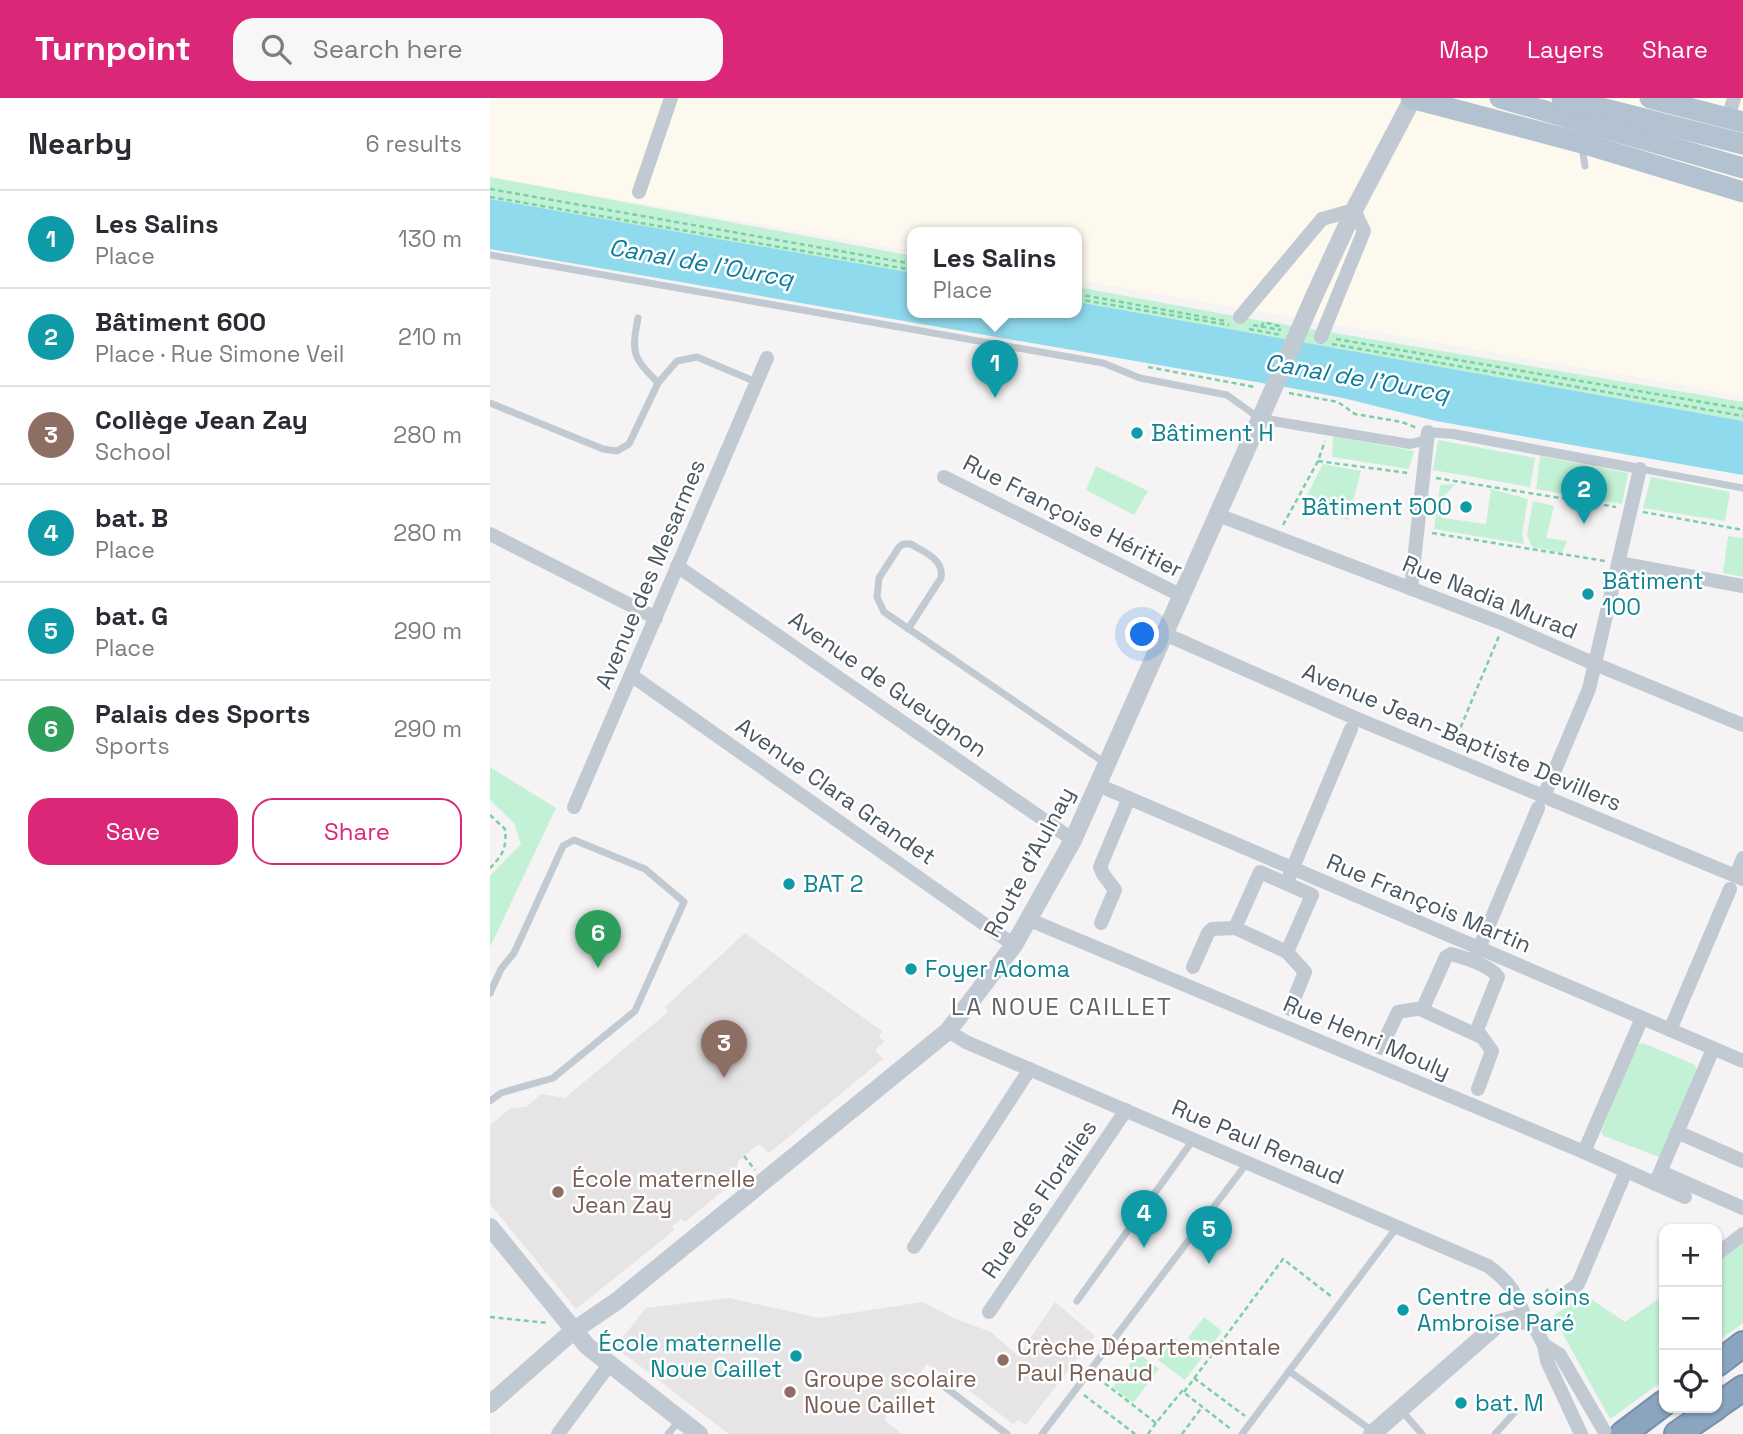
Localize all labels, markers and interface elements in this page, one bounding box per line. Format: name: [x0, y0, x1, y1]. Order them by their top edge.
search box: [233, 18, 723, 81]
text: Turnpoint: [35, 28, 191, 70]
icon: search: [257, 30, 295, 68]
text: Search here: [313, 32, 463, 66]
text: Map: [1439, 34, 1489, 65]
text: Layers: [1527, 34, 1604, 65]
text: Share: [1642, 34, 1708, 65]
text: Nearby: [28, 124, 132, 163]
text: 6 results: [366, 129, 462, 159]
text: Les Salins: [95, 207, 219, 241]
text: 1: [46, 224, 56, 254]
text: 130 m: [398, 224, 462, 254]
popup: [907, 227, 1082, 318]
water label: Canal de l'Ourcq: [607, 231, 797, 294]
text: Place: [95, 241, 155, 271]
text: Les Salins: [933, 241, 1056, 275]
text: Place: [933, 275, 992, 305]
text: Bâtiment 600: [95, 305, 266, 339]
text: 2: [44, 322, 58, 352]
text: 210 m: [398, 322, 462, 352]
text: Place · Rue Simone Veil: [95, 339, 344, 369]
pin: 1: [972, 340, 1018, 398]
water label: Canal de l'Ourcq: [1263, 346, 1453, 409]
text: Collège Jean Zay: [95, 403, 308, 437]
place label: Bâtiment H: [1151, 418, 1274, 448]
text: 3: [44, 420, 58, 450]
text: 280 m: [393, 420, 462, 450]
marker: Bâtiment H: [1129, 425, 1145, 441]
text: School: [95, 437, 171, 467]
street label: Rue Françoise Héritier: [958, 447, 1188, 585]
street label: Avenue des Mesarmes: [588, 455, 712, 693]
pin: 2: [1561, 466, 1607, 524]
place label: Bâtiment 500: [1301, 492, 1452, 522]
marker: Bâtiment 500: [1458, 499, 1474, 515]
text: bat. B: [95, 501, 168, 535]
text: 4: [44, 518, 58, 548]
text: 280 m: [393, 518, 462, 548]
text: Place: [95, 535, 155, 565]
street label: Rue Nadia Murad: [1398, 548, 1582, 646]
place label: Bâtiment 100: [1602, 566, 1704, 622]
marker: Bâtiment 100: [1580, 586, 1596, 602]
text: bat. G: [95, 599, 168, 633]
street label: Avenue de Gueugnon: [783, 604, 993, 764]
text: 5: [44, 616, 58, 646]
text: 290 m: [394, 616, 462, 646]
your location: [1125, 617, 1159, 651]
text: Place: [95, 633, 155, 663]
street label: Avenue Jean-Baptiste Devillers: [1298, 656, 1626, 818]
text: Palais des Sports: [95, 697, 310, 731]
street label: Avenue Clara Grandet: [730, 711, 942, 871]
text: 6: [44, 714, 58, 744]
text: 290 m: [394, 714, 462, 744]
text: Sports: [95, 731, 170, 761]
street label: Route d'Aulnay: [977, 781, 1081, 943]
button: Save: [28, 798, 238, 865]
button: Share: [252, 798, 462, 865]
street label: Rue François Martin: [1322, 846, 1536, 960]
place label: BAT 2: [803, 869, 864, 899]
marker: BAT 2: [781, 876, 797, 892]
pin: 6: [575, 910, 621, 968]
place label: Foyer Adoma: [925, 954, 1070, 984]
marker: Foyer Adoma: [903, 961, 919, 977]
street label: Rue Henri Mouly: [1279, 988, 1455, 1086]
district label: LA NOUE CAILLET: [951, 991, 1173, 1022]
pin: 3: [701, 1020, 747, 1078]
street label: Rue Paul Renaud: [1167, 1092, 1349, 1192]
street label: Rue des Floralies: [975, 1114, 1103, 1284]
place label: École maternelle Jean Zay: [572, 1164, 755, 1220]
marker: École maternelle Jean Zay: [550, 1184, 566, 1200]
pin: 4: [1121, 1190, 1167, 1248]
pin: 5: [1186, 1206, 1232, 1264]
map controls: [1659, 1224, 1722, 1413]
button: +: [1659, 1224, 1722, 1287]
place label: Centre de soins Ambroise Paré: [1417, 1282, 1590, 1338]
button: −: [1659, 1287, 1722, 1350]
marker: Centre de soins Ambroise Paré: [1395, 1302, 1411, 1318]
place label: École maternelle Noue Caillet: [599, 1328, 782, 1384]
place label: Crèche Départementale Paul Renaud: [1017, 1332, 1281, 1388]
marker: École maternelle Noue Caillet: [788, 1348, 804, 1364]
button: locate: [1659, 1350, 1722, 1413]
marker: Crèche Départementale Paul Renaud: [995, 1352, 1011, 1368]
place label: Groupe scolaire Noue Caillet: [804, 1364, 977, 1420]
marker: Groupe scolaire Noue Caillet: [782, 1384, 798, 1400]
place label: bat. M: [1475, 1388, 1544, 1418]
marker: bat. M: [1453, 1395, 1469, 1411]

